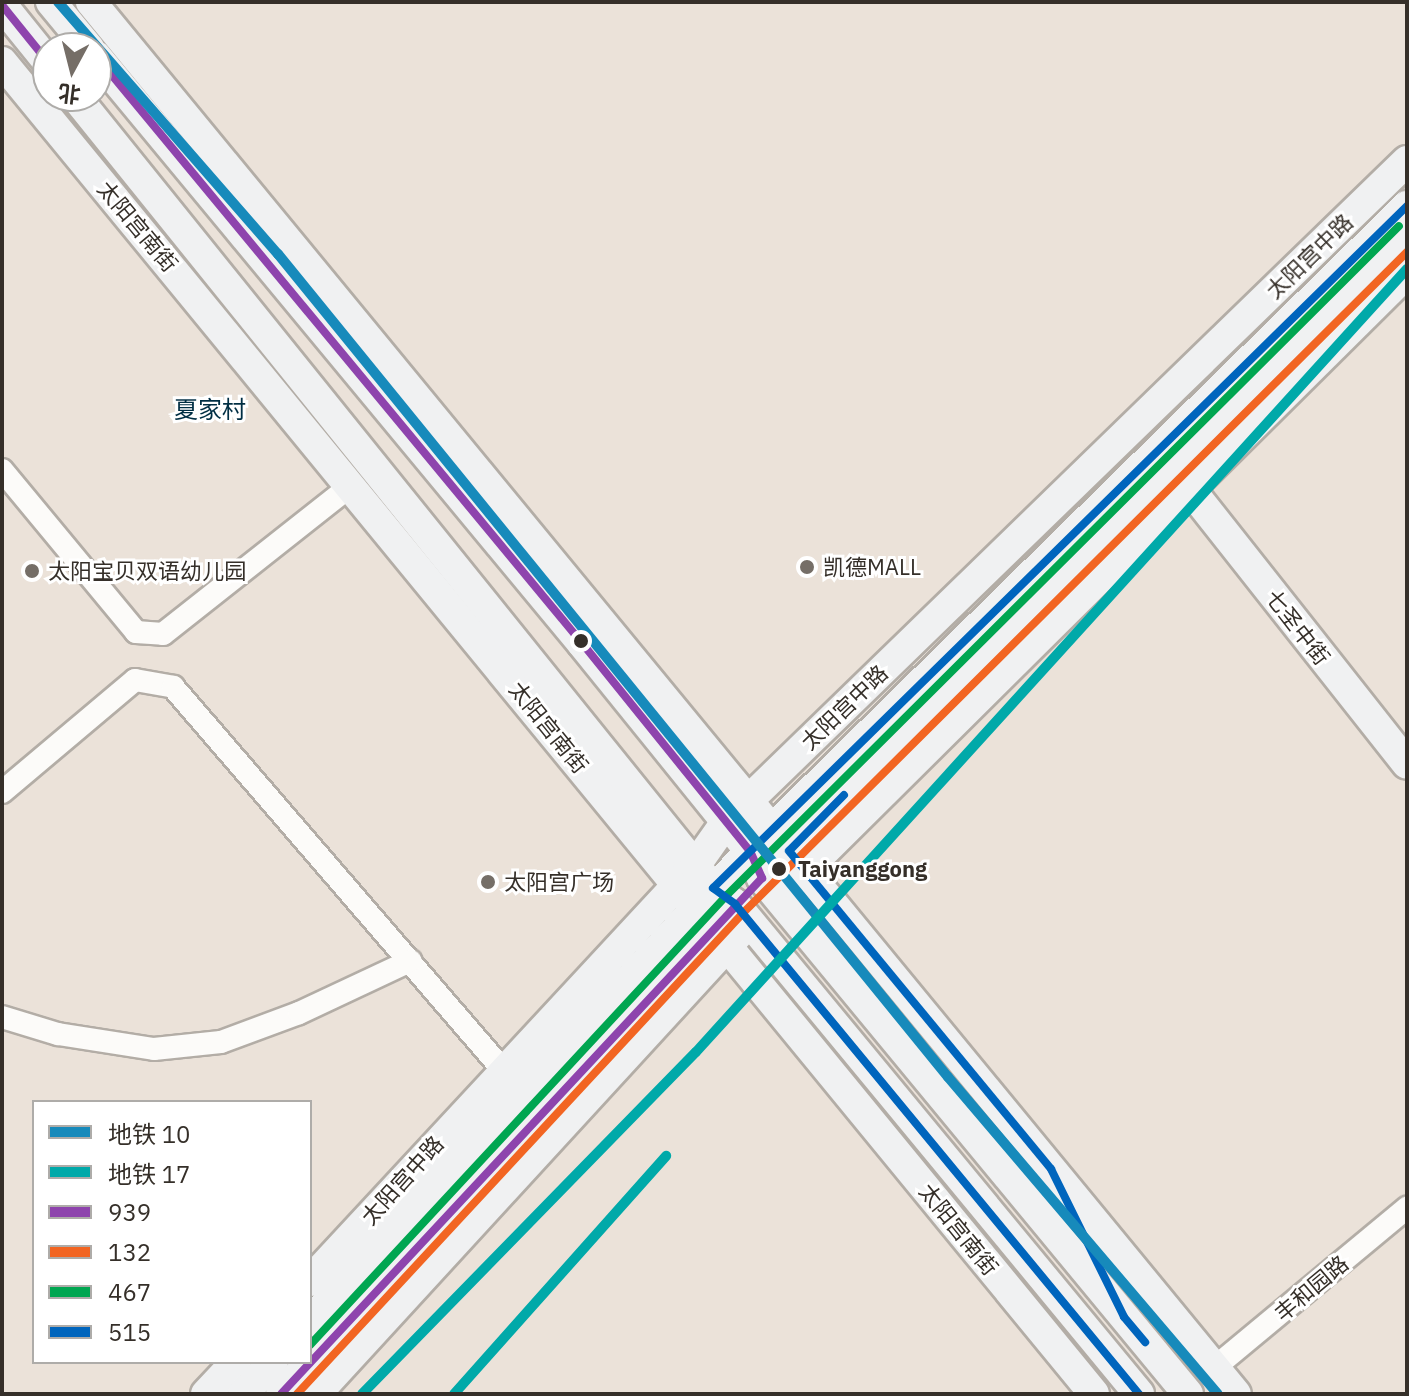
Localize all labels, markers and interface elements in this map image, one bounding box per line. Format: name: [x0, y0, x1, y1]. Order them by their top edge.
north arrow: [32, 32, 112, 112]
text: 北: [57, 79, 82, 110]
street label: 太阳宫南街: [93, 175, 183, 277]
street label: 太阳宫中路: [1260, 208, 1358, 304]
district label: 夏家村: [174, 396, 246, 424]
place label: 凯德MALL: [823, 554, 921, 580]
place label: 太阳宝贝双语幼儿园: [48, 558, 246, 584]
marker: 凯德MALL: [798, 558, 816, 576]
marker: 太阳宝贝双语幼儿园: [23, 562, 41, 580]
street label: 七圣中街: [1261, 584, 1335, 670]
unlabelled marker: [573, 633, 589, 649]
street label: 太阳宫中路: [795, 659, 893, 755]
street label: 太阳宫南街: [504, 676, 594, 778]
place label: Taiyanggong: [798, 856, 927, 882]
marker: Taiyanggong: [767, 857, 791, 881]
place label: 太阳宫广场: [504, 869, 614, 895]
marker: 太阳宫广场: [479, 873, 497, 891]
legend: [32, 1100, 312, 1364]
text: 地铁 10: [108, 1118, 190, 1150]
street label: 太阳宫中路: [355, 1130, 449, 1230]
text: 地铁 17: [108, 1158, 190, 1190]
street label: 太阳宫南街: [914, 1178, 1004, 1280]
text: 939: [108, 1196, 151, 1228]
text: 132: [108, 1236, 151, 1268]
street label: 丰和园路: [1269, 1250, 1353, 1326]
text: 467: [108, 1276, 151, 1308]
text: 515: [108, 1316, 151, 1348]

